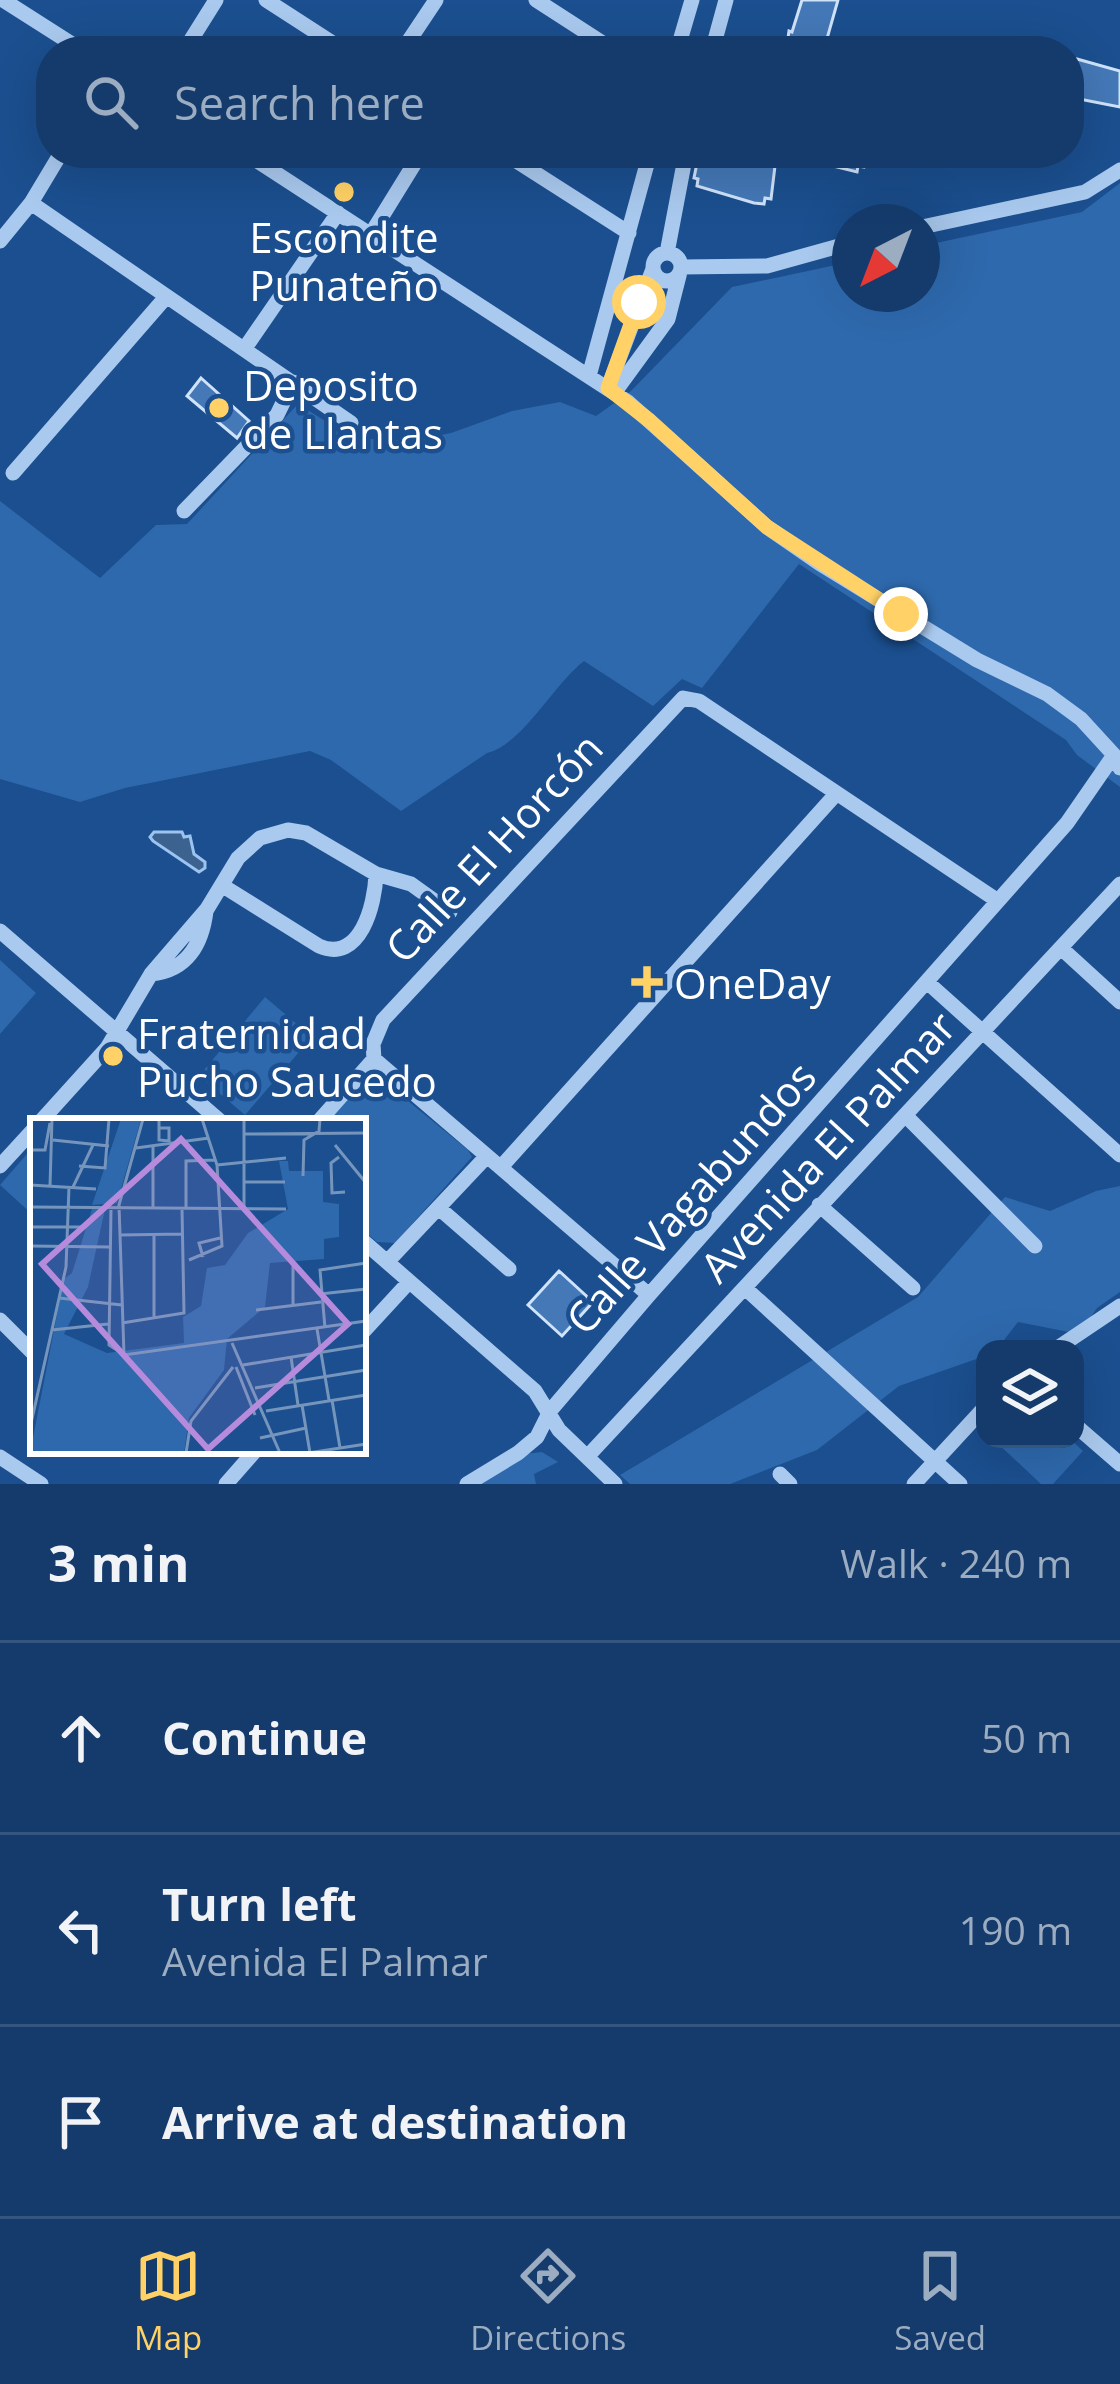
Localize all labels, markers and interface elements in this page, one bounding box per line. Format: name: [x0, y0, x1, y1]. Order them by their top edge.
search box: [36, 36, 1084, 168]
icon: search: [78, 69, 144, 135]
text: Search here: [174, 72, 425, 133]
marker: Escondite Punateño: [331, 179, 357, 205]
north arrow: [832, 204, 940, 312]
place label: Escondite Punateño: [249, 208, 439, 313]
route start: [612, 275, 666, 329]
place label: Deposito de Llantas: [243, 356, 443, 461]
marker: Deposito de Llantas: [206, 395, 232, 421]
route end: [874, 587, 928, 641]
street label: Calle El Horcón: [372, 720, 614, 974]
place label: OneDay: [674, 954, 832, 1011]
marker: OneDay: [631, 966, 663, 998]
street label: Avenida El Palmar: [687, 998, 967, 1294]
place label: Fraternidad Pucho Saucedo: [137, 1004, 437, 1109]
marker: Fraternidad Pucho Saucedo: [100, 1043, 126, 1069]
street label: Calle Vagabundos: [552, 1049, 828, 1345]
inset map: [30, 1118, 366, 1454]
map controls: [976, 1340, 1084, 1448]
button: layers: [976, 1340, 1084, 1448]
text: 3 min: [48, 1527, 190, 1597]
text: Walk · 240 m: [840, 1536, 1072, 1589]
icon: ahead: [48, 1705, 114, 1771]
text: Continue: [162, 1707, 367, 1768]
text: 50 m: [981, 1711, 1072, 1764]
text: Turn left: [162, 1873, 357, 1934]
icon: left: [48, 1897, 114, 1963]
text: 190 m: [959, 1903, 1072, 1956]
text: Avenida El Palmar: [162, 1934, 488, 1987]
icon: arrive: [48, 2089, 114, 2155]
text: Arrive at destination: [162, 2091, 628, 2152]
tab: Map: [134, 2243, 202, 2360]
tab: Directions: [470, 2243, 626, 2360]
tab: Saved: [894, 2243, 986, 2360]

